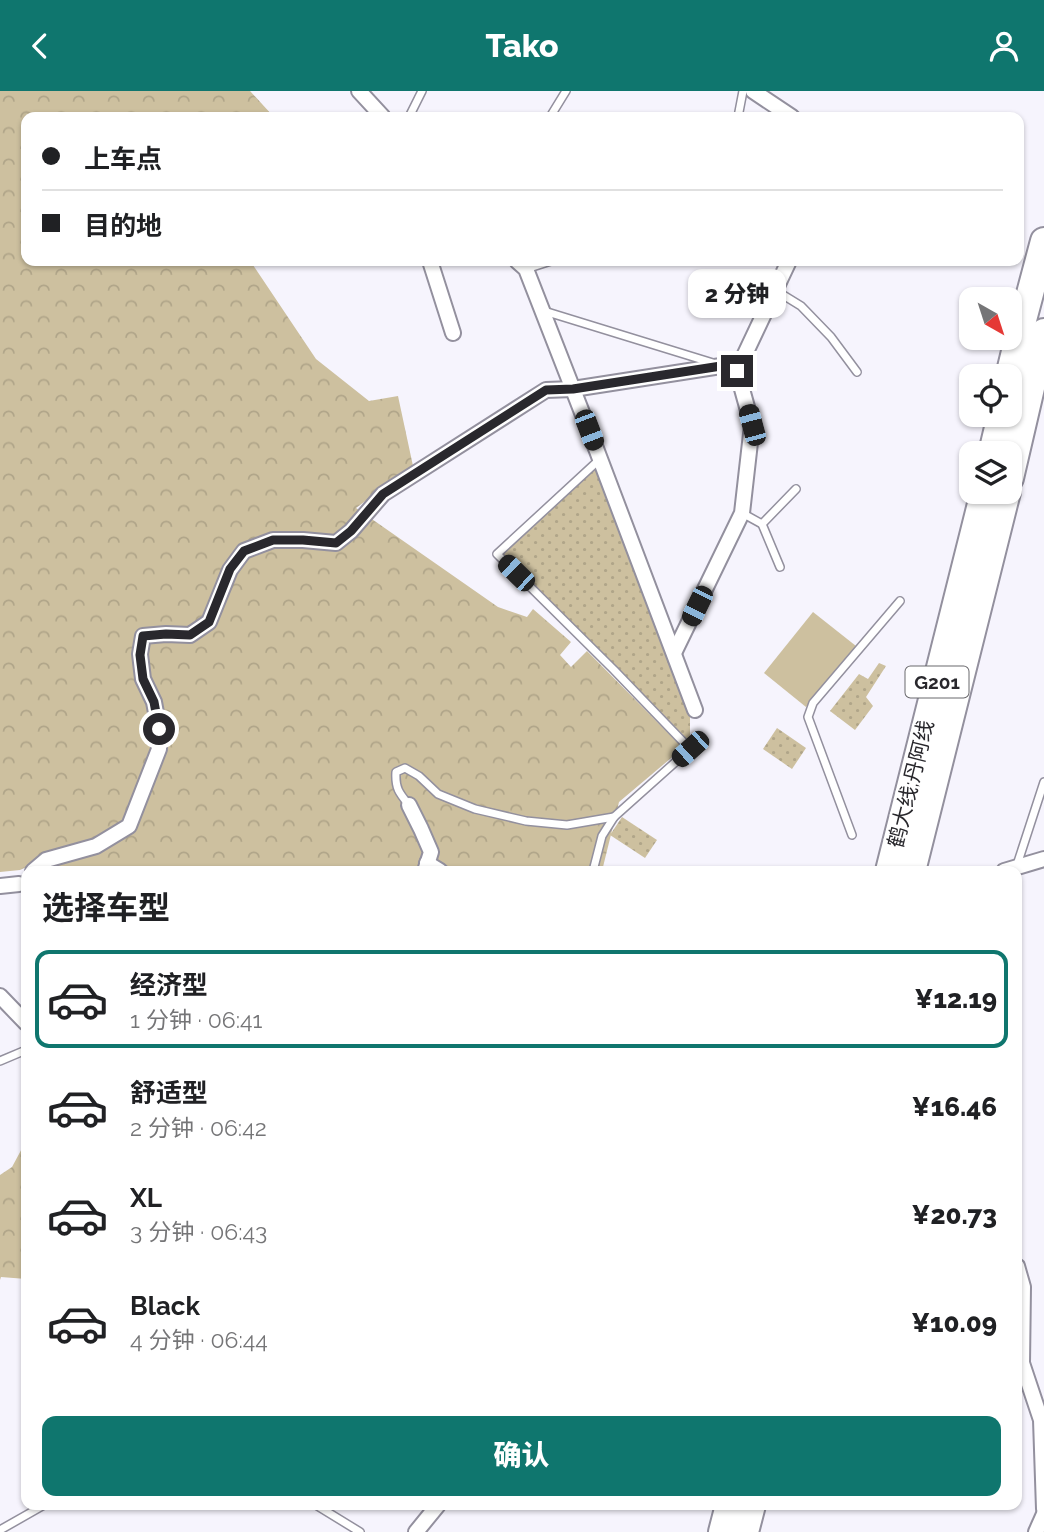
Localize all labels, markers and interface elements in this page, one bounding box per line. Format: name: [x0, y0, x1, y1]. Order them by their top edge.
icon: back: [21, 27, 59, 65]
text: Tako: [485, 27, 559, 64]
icon: person: [985, 27, 1023, 65]
text: 上车点: [84, 144, 162, 174]
text: 目的地: [84, 211, 162, 241]
callout: 2 分钟: [688, 269, 786, 319]
text: 2 分钟: [705, 280, 769, 307]
north arrow: [959, 287, 1022, 350]
map controls: [959, 287, 1022, 504]
route end: [721, 355, 753, 387]
button: locate: [959, 364, 1022, 427]
car: [737, 402, 768, 448]
car: [572, 407, 607, 453]
button: layers: [959, 441, 1022, 504]
car: [494, 551, 539, 595]
car: [679, 583, 716, 629]
road number: G201: [906, 667, 968, 697]
route start: [143, 713, 175, 745]
street label: 鹤大线;丹阿线: [883, 718, 938, 850]
car: [668, 727, 713, 771]
text: 选择车型: [42, 889, 170, 926]
icon: car: [46, 968, 109, 1031]
text: 经济型: [130, 970, 208, 1000]
text: ¥12.19: [915, 984, 997, 1014]
text: 1 分钟 · 06:41: [130, 1006, 262, 1033]
icon: car: [46, 1076, 109, 1139]
text: 舒适型: [130, 1078, 208, 1108]
text: ¥16.46: [912, 1092, 997, 1122]
text: 2 分钟 · 06:42: [130, 1114, 267, 1141]
text: XL: [130, 1183, 162, 1213]
icon: car: [46, 1184, 109, 1247]
text: ¥20.73: [912, 1200, 997, 1230]
text: 3 分钟 · 06:43: [130, 1218, 267, 1245]
text: Black: [130, 1291, 200, 1321]
icon: car: [46, 1292, 109, 1355]
text: ¥10.09: [911, 1308, 997, 1338]
text: 4 分钟 · 06:44: [130, 1326, 268, 1353]
button: 确认: [42, 1416, 1001, 1496]

